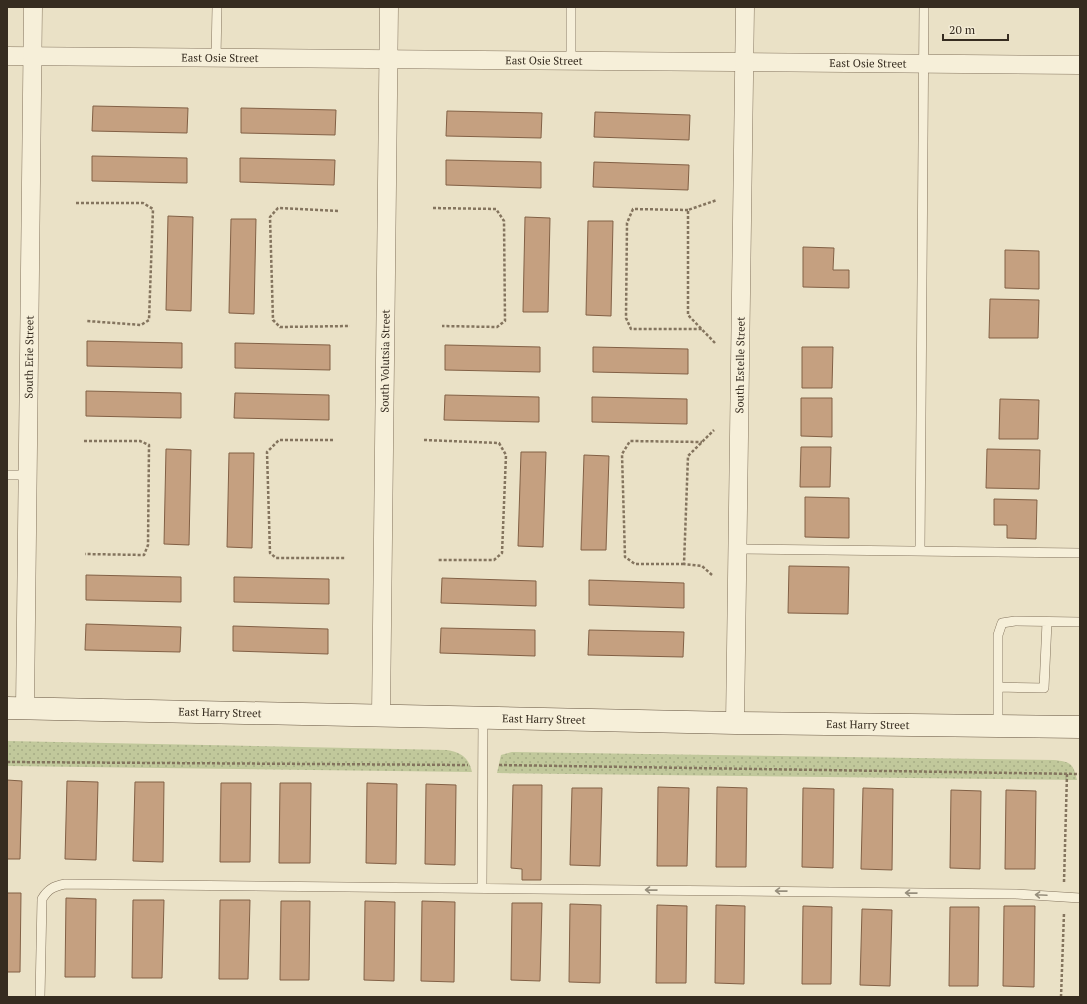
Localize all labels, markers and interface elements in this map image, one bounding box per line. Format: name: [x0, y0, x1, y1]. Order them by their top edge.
scale bar: [943, 16, 1008, 42]
text: 20 m: [949, 22, 976, 37]
street label: East Osie Street: [181, 50, 259, 65]
street label: East Osie Street: [505, 53, 583, 68]
street label: East Osie Street: [829, 56, 907, 71]
street label: South Volutsia Street: [377, 309, 393, 413]
street label: South Erie Street: [22, 315, 36, 399]
street label: South Estelle Street: [732, 317, 748, 413]
street label: East Harry Street: [178, 705, 262, 720]
street label: East Harry Street: [502, 711, 586, 727]
street label: East Harry Street: [826, 717, 910, 732]
one-way arrow: [645, 886, 658, 893]
one-way arrow: [775, 887, 788, 895]
one-way arrow: [905, 889, 918, 896]
one-way arrow: [1035, 891, 1048, 899]

